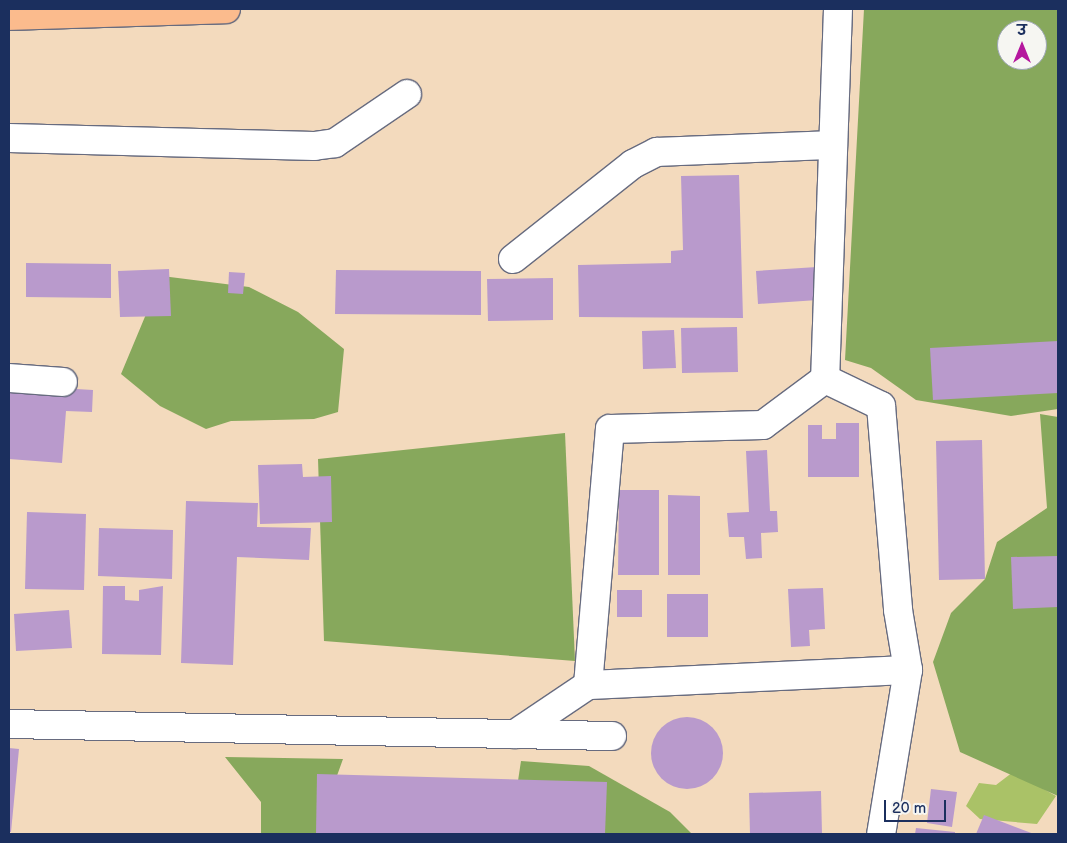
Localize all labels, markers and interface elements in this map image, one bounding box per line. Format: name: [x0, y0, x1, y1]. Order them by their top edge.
north arrow: [997, 20, 1047, 70]
text: उ: [1017, 22, 1027, 39]
scale bar: [887, 790, 950, 822]
text: 20 m: [892, 799, 926, 818]

